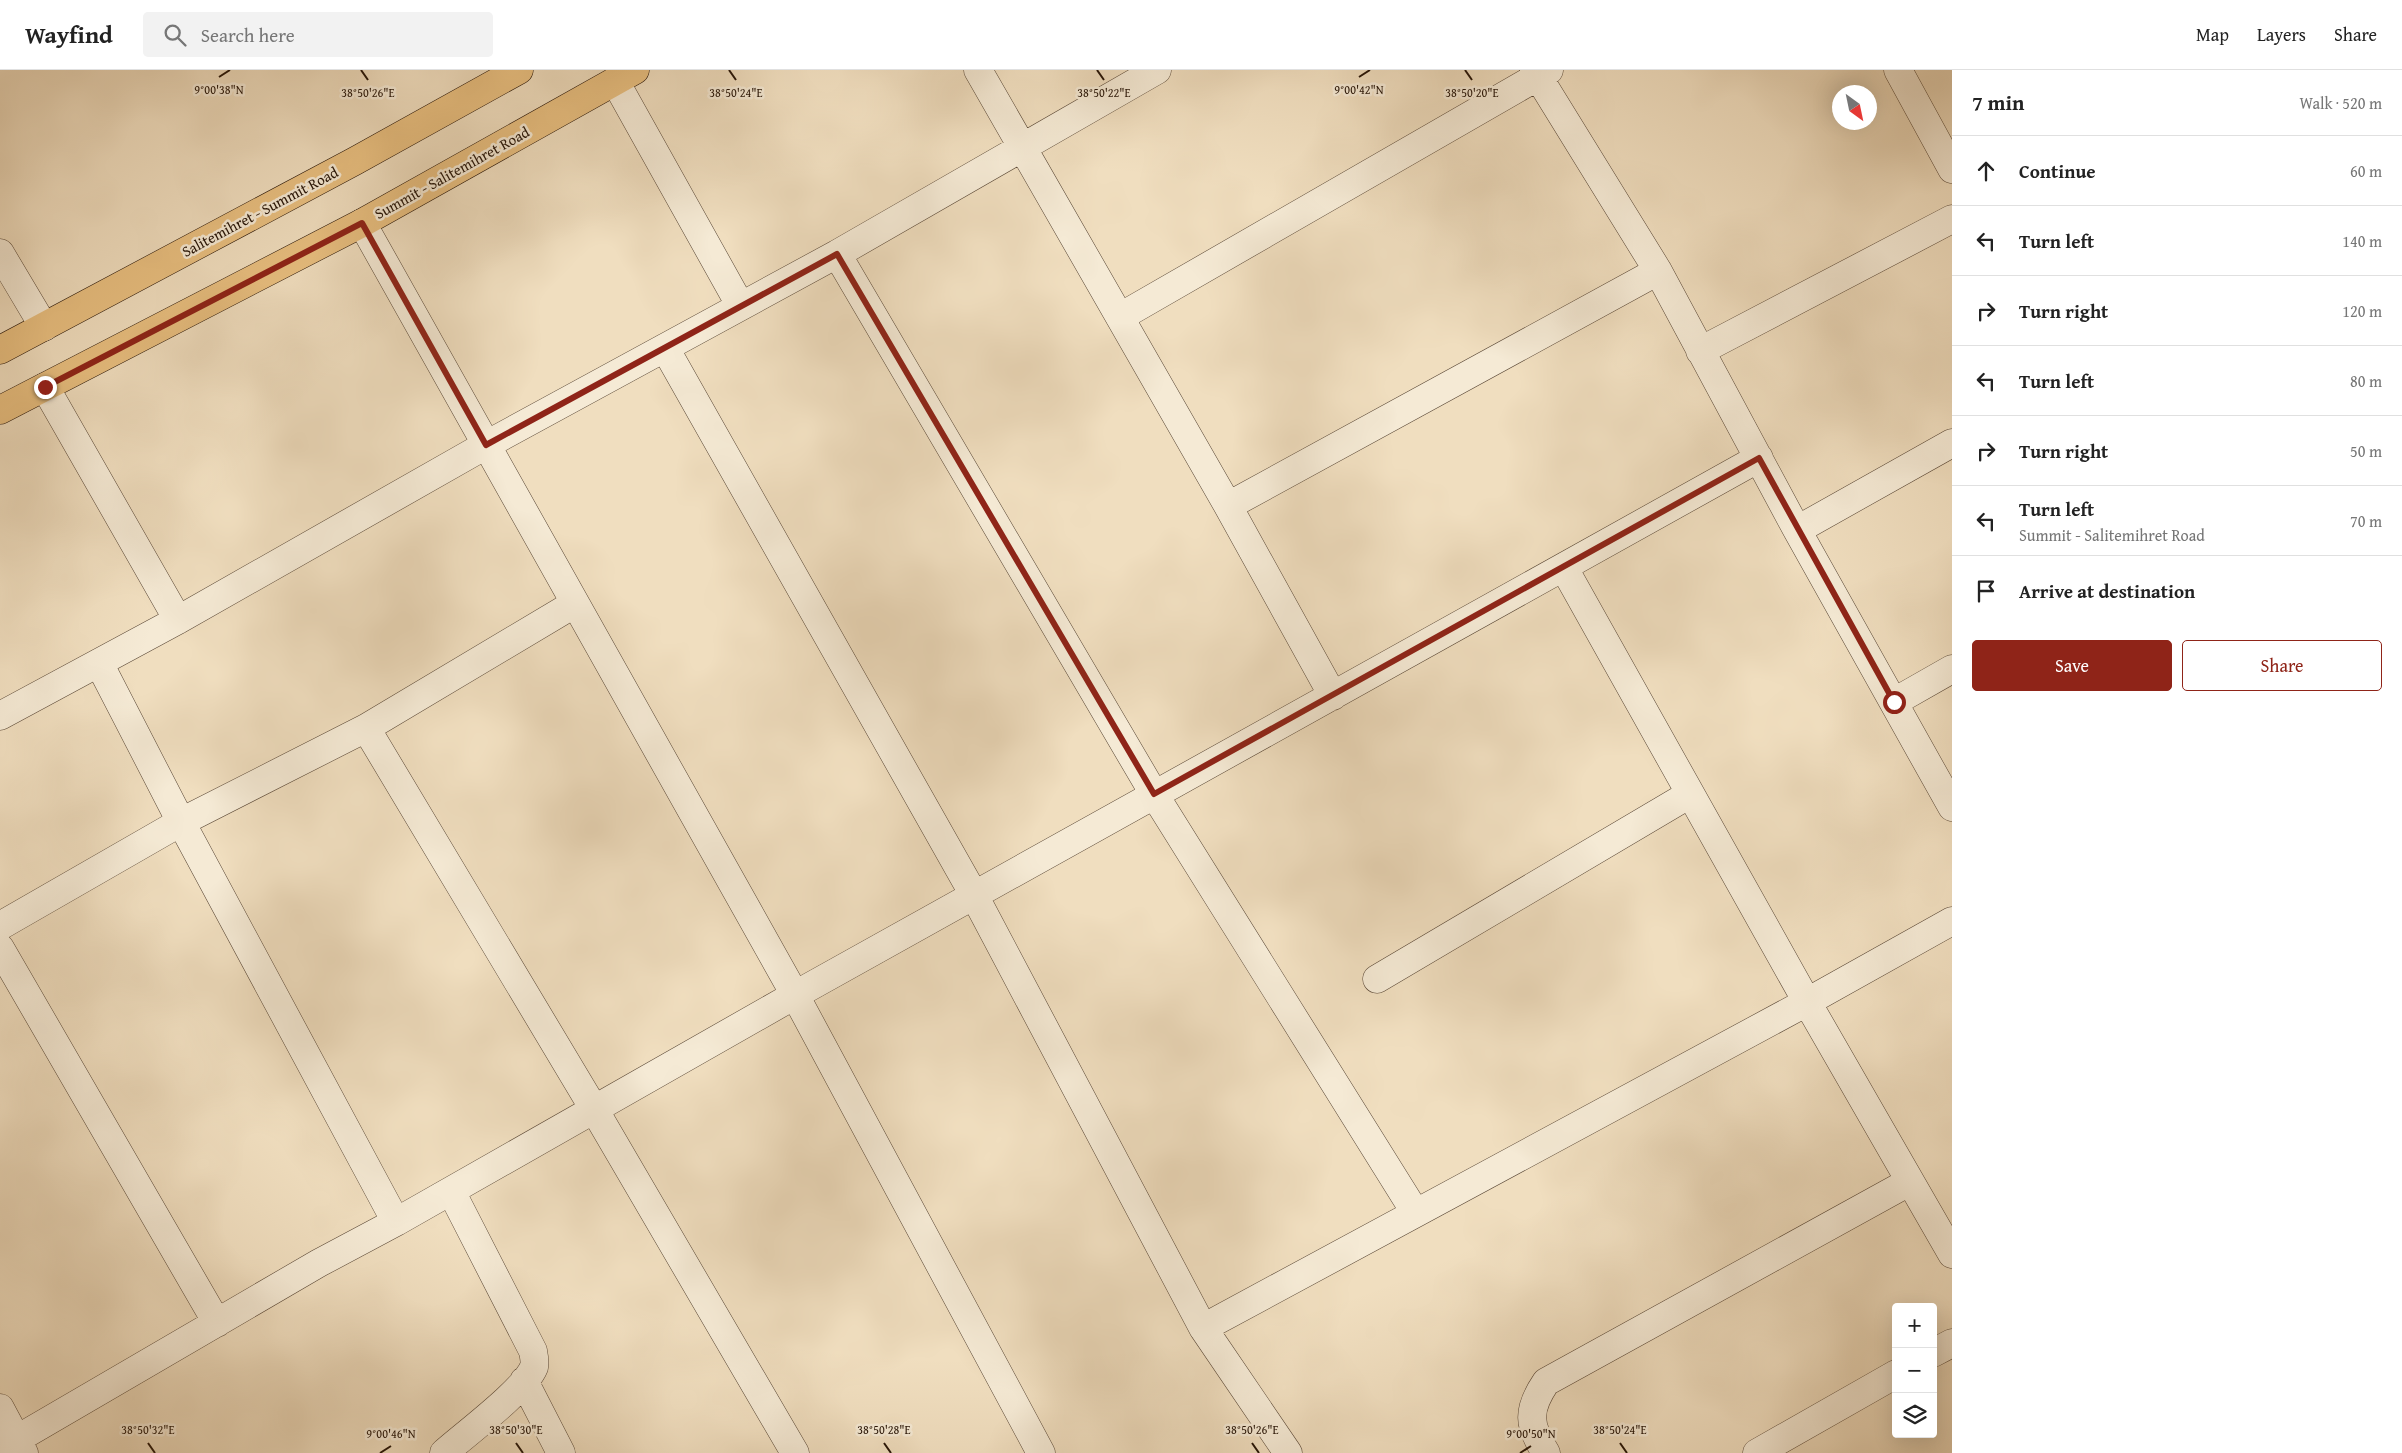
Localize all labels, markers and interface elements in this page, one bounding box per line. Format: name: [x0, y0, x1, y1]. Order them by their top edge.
search box: [143, 12, 493, 57]
text: Wayfind: [25, 17, 113, 52]
icon: search: [161, 21, 189, 49]
text: Search here: [201, 21, 295, 49]
text: Map: [2196, 21, 2229, 48]
text: Layers: [2257, 21, 2306, 48]
text: Share: [2334, 21, 2377, 48]
text: 9°00'38"N: [194, 81, 244, 98]
text: 9°00'42"N: [1334, 81, 1384, 98]
text: 38°50'26"E: [341, 84, 395, 101]
text: 38°50'24"E: [709, 84, 763, 101]
text: 38°50'22"E: [1077, 84, 1131, 101]
text: 38°50'20"E: [1445, 84, 1499, 101]
north arrow: [1832, 85, 1877, 130]
text: 7 min: [1972, 87, 2024, 118]
text: Walk · 520 m: [2299, 91, 2382, 115]
street label: Summit - Salitemihret Road: [370, 121, 533, 224]
icon: ahead: [1972, 157, 2000, 185]
text: Continue: [2019, 157, 2096, 185]
text: 60 m: [2350, 159, 2382, 183]
street label: Salitemihret - Summit Road: [178, 161, 342, 262]
icon: left: [1972, 227, 2000, 255]
text: Turn left: [2019, 227, 2094, 255]
text: 140 m: [2342, 229, 2382, 253]
icon: right: [1972, 297, 2000, 325]
text: Turn right: [2019, 297, 2108, 325]
text: 120 m: [2342, 299, 2382, 323]
icon: left: [1972, 367, 2000, 395]
text: Turn left: [2019, 367, 2094, 395]
text: 80 m: [2350, 369, 2382, 393]
route end: [34, 376, 57, 399]
icon: right: [1972, 437, 2000, 465]
text: Turn right: [2019, 437, 2108, 465]
text: 50 m: [2350, 439, 2382, 463]
text: Turn left: [2019, 495, 2094, 523]
icon: left: [1972, 507, 2000, 535]
text: 70 m: [2350, 509, 2382, 533]
text: Summit - Salitemihret Road: [2019, 523, 2205, 547]
icon: arrive: [1972, 577, 2000, 605]
text: Arrive at destination: [2019, 577, 2195, 605]
button: Save: [1972, 640, 2172, 691]
button: Share: [2182, 640, 2382, 691]
route start: [1883, 691, 1906, 714]
map controls: [1892, 1303, 1937, 1438]
button: +: [1892, 1303, 1937, 1348]
button: −: [1892, 1348, 1937, 1393]
button: layers: [1892, 1393, 1937, 1438]
text: 38°50'32"E: [121, 1421, 175, 1438]
text: 38°50'30"E: [489, 1421, 543, 1438]
text: 38°50'28"E: [857, 1421, 911, 1438]
text: 38°50'26"E: [1225, 1421, 1279, 1438]
text: 38°50'24"E: [1593, 1421, 1647, 1438]
text: 9°00'46"N: [366, 1425, 416, 1442]
text: 9°00'50"N: [1506, 1425, 1556, 1442]

